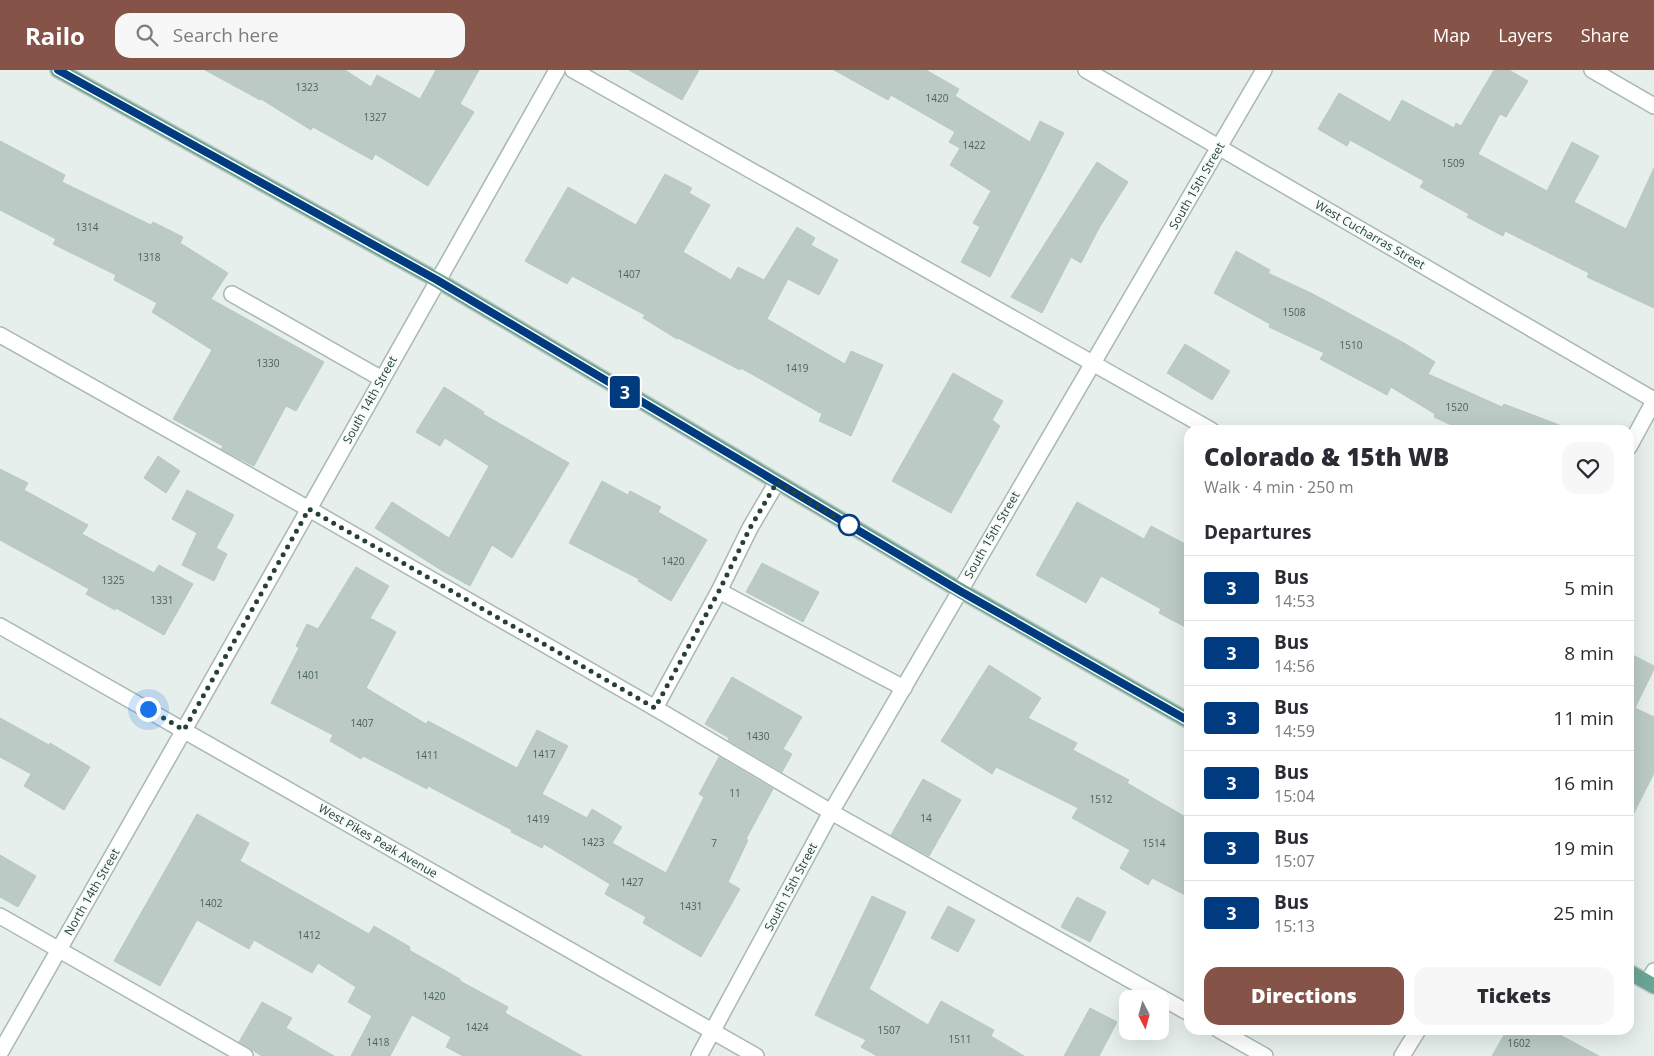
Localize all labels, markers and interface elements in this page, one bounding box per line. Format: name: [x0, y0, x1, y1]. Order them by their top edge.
search box: [115, 13, 465, 58]
text: Railo: [25, 19, 85, 52]
icon: search: [133, 21, 161, 49]
text: Search here: [173, 22, 279, 48]
text: Map: [1433, 23, 1470, 47]
text: Layers: [1498, 23, 1553, 47]
text: Share: [1581, 23, 1629, 47]
house number: 1323: [296, 80, 319, 94]
house number: 1420: [926, 91, 949, 105]
house number: 1327: [364, 110, 387, 124]
house number: 1422: [963, 138, 986, 152]
street label: South 15th Street: [1165, 139, 1228, 232]
house number: 1509: [1442, 156, 1465, 170]
street label: West Cucharras Street: [1312, 196, 1428, 273]
house number: 1314: [76, 220, 99, 234]
house number: 1318: [138, 250, 161, 264]
house number: 1407: [618, 267, 641, 281]
house number: 1508: [1283, 305, 1306, 319]
house number: 1510: [1340, 338, 1363, 352]
street label: South 14th Street: [338, 353, 401, 447]
house number: 1330: [257, 356, 280, 370]
house number: 1419: [786, 361, 809, 375]
line badge: 3: [609, 376, 641, 408]
text: 3: [620, 380, 630, 404]
house number: 1520: [1446, 400, 1469, 414]
text: Colorado & 15th WB: [1204, 440, 1449, 473]
button: heart: [1562, 442, 1614, 494]
text: Walk · 4 min · 250 m: [1204, 476, 1354, 498]
street label: South 15th Street: [960, 488, 1023, 581]
unlabelled marker: [838, 514, 860, 536]
text: Departures: [1204, 519, 1311, 545]
house number: 1420: [662, 554, 685, 568]
text: Bus: [1274, 564, 1309, 590]
house number: 1325: [102, 573, 125, 587]
text: 5 min: [1564, 575, 1614, 601]
text: 3: [1226, 576, 1237, 600]
text: 14:53: [1274, 590, 1315, 612]
house number: 1331: [151, 593, 173, 607]
text: Bus: [1274, 629, 1309, 655]
text: 8 min: [1564, 640, 1614, 666]
text: 3: [1226, 641, 1237, 665]
text: 14:56: [1274, 655, 1315, 677]
house number: 1401: [297, 668, 319, 682]
text: Bus: [1274, 694, 1309, 720]
your location: [136, 697, 161, 722]
text: 11 min: [1553, 705, 1614, 731]
text: 3: [1226, 706, 1237, 730]
house number: 1407: [351, 716, 374, 730]
text: 14:59: [1274, 720, 1315, 742]
house number: 1430: [747, 729, 770, 743]
house number: 1417: [533, 747, 556, 761]
house number: 1411: [416, 748, 438, 762]
text: Bus: [1274, 759, 1309, 785]
text: 16 min: [1553, 770, 1614, 796]
text: 3: [1226, 771, 1237, 795]
text: 15:04: [1274, 785, 1315, 807]
house number: 11: [729, 786, 741, 800]
house number: 1512: [1090, 792, 1113, 806]
street label: West Pikes Peak Avenue: [316, 799, 441, 882]
house number: 14: [920, 811, 932, 825]
house number: 1419: [527, 812, 550, 826]
text: Bus: [1274, 824, 1309, 850]
house number: 1423: [582, 835, 605, 849]
text: 19 min: [1553, 835, 1614, 861]
house number: 7: [711, 836, 717, 850]
house number: 1514: [1143, 836, 1166, 850]
text: 3: [1226, 836, 1237, 860]
street label: South 15th Street: [760, 840, 821, 934]
street label: North 14th Street: [60, 845, 123, 938]
text: 15:07: [1274, 850, 1315, 872]
house number: 1427: [621, 875, 644, 889]
text: Bus: [1274, 889, 1309, 915]
house number: 1402: [200, 896, 223, 910]
house number: 1431: [680, 899, 702, 913]
text: 25 min: [1553, 900, 1614, 926]
text: 3: [1226, 901, 1237, 925]
text: 15:13: [1274, 915, 1315, 937]
house number: 1412: [298, 928, 321, 942]
button: Directions: [1204, 967, 1404, 1025]
button: Tickets: [1414, 967, 1614, 1025]
house number: 1420: [423, 989, 446, 1003]
north arrow: [1119, 990, 1169, 1040]
map controls: [1119, 990, 1169, 1040]
house number: 1424: [466, 1020, 489, 1034]
house number: 1507: [878, 1023, 901, 1037]
house number: 1511: [949, 1032, 971, 1046]
house number: 1418: [367, 1035, 390, 1049]
house number: 1602: [1508, 1036, 1531, 1050]

